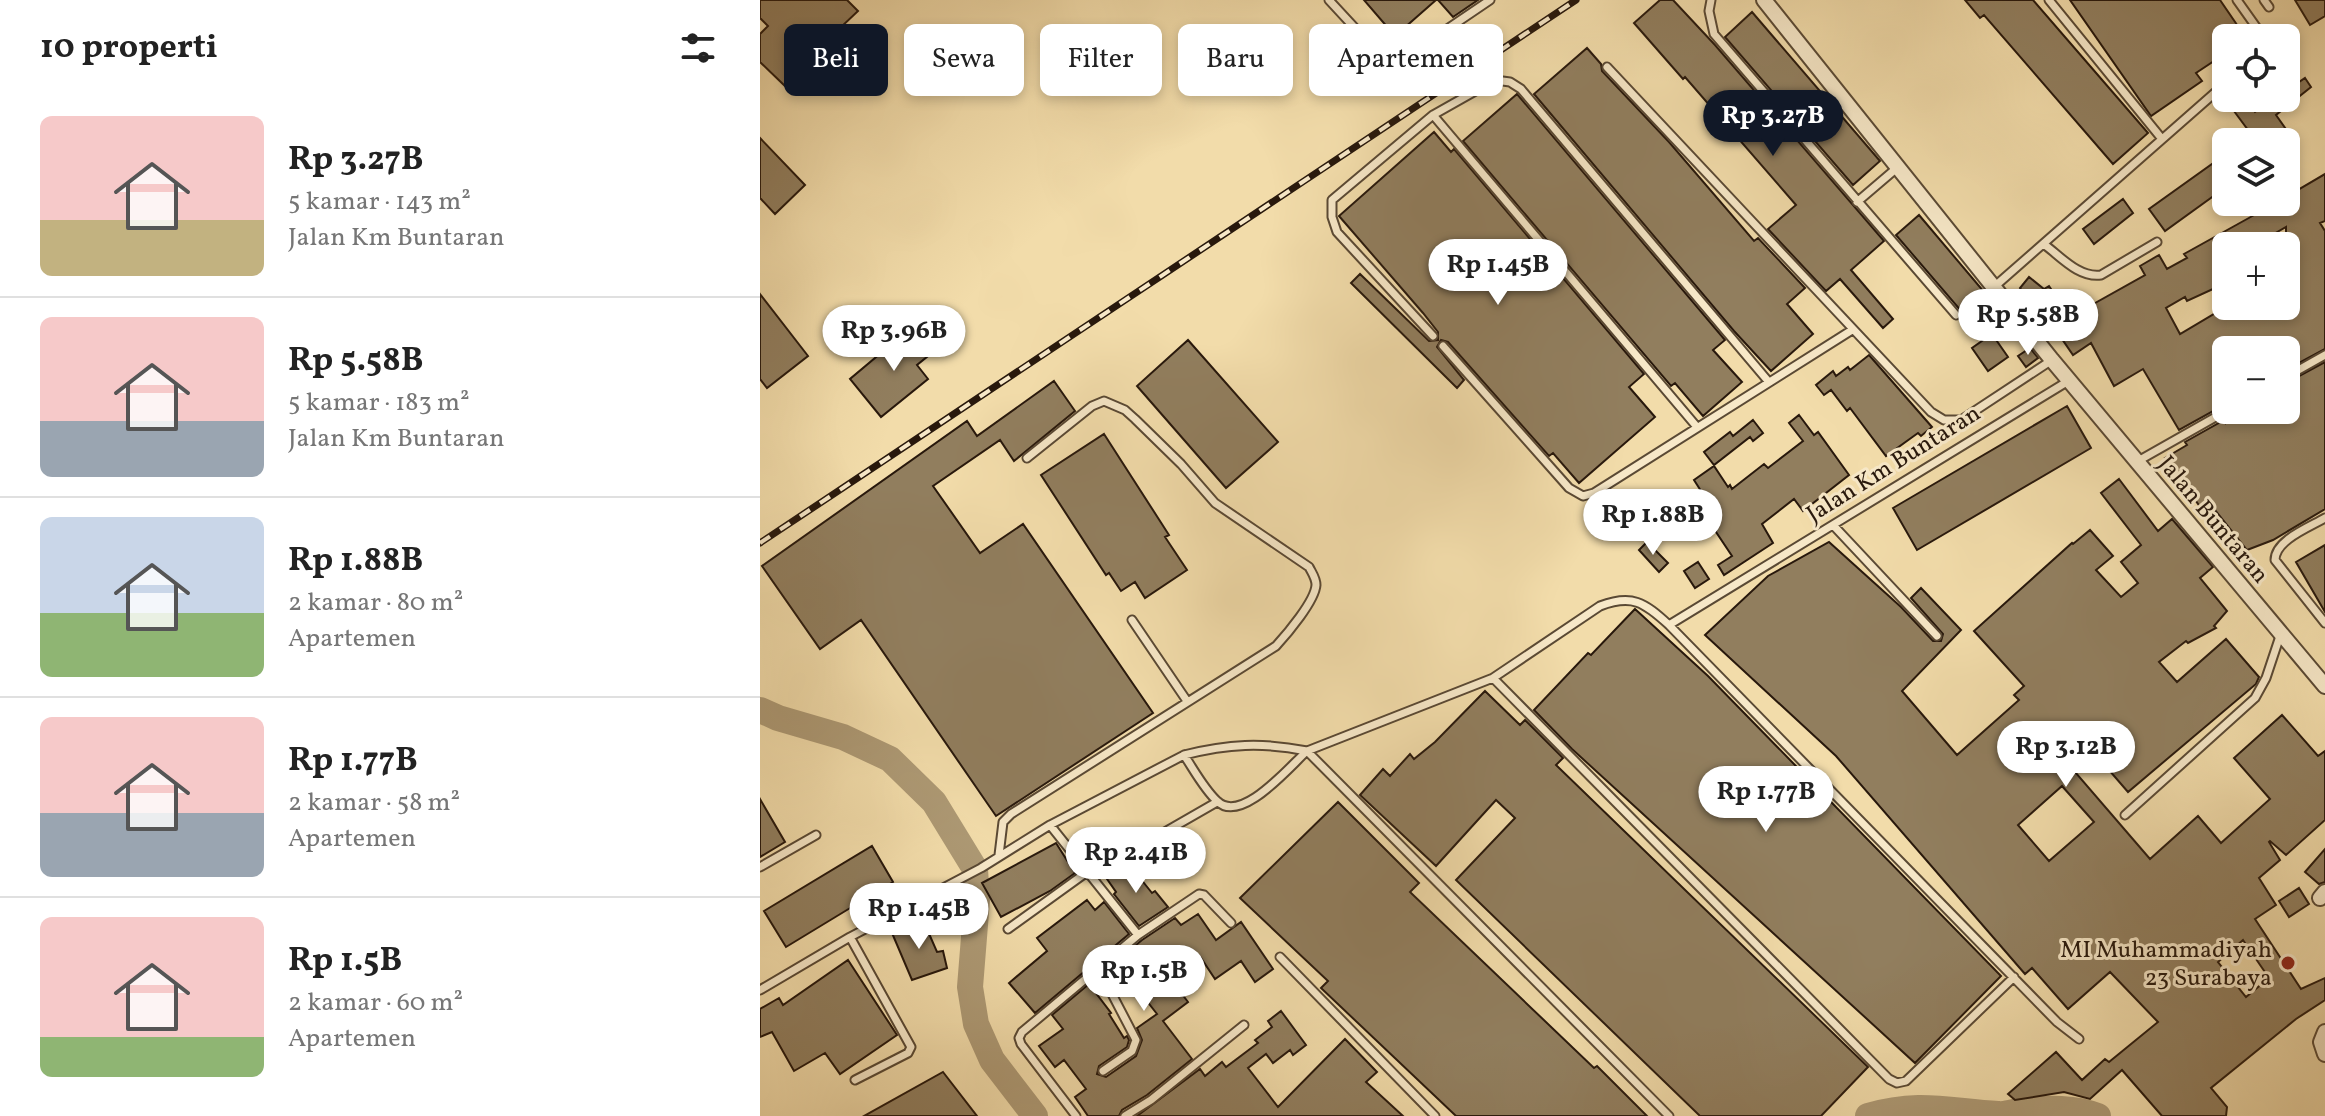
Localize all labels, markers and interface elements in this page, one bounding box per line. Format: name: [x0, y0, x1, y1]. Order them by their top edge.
chip: Beli: [784, 24, 888, 96]
chip: Sewa: [904, 24, 1024, 96]
chip: Filter: [1040, 24, 1162, 96]
chip: Baru: [1178, 24, 1293, 96]
chip: Apartemen: [1309, 24, 1503, 96]
map controls: [2212, 24, 2300, 424]
button: locate: [2212, 24, 2300, 112]
text: 10 properti: [40, 25, 218, 72]
icon: filters: [676, 26, 720, 70]
pin: Rp 3.27B: [1690, 90, 1856, 158]
text: Rp 3.27B: [1721, 98, 1825, 134]
button: layers: [2212, 128, 2300, 216]
text: Rp 3.27B: [288, 137, 423, 184]
icon: home: [104, 148, 200, 244]
text: 5 kamar · 143 m²: [288, 184, 471, 220]
text: Jalan Km Buntaran: [288, 220, 505, 256]
button: +: [2212, 232, 2300, 320]
pin: Rp 1.45B: [1415, 239, 1581, 307]
text: Rp 1.45B: [1446, 247, 1550, 283]
pin: Rp 5.58B: [1945, 289, 2111, 357]
text: Rp 5.58B: [1976, 297, 2080, 333]
pin: Rp 3.96B: [811, 305, 977, 373]
text: Rp 3.96B: [840, 313, 948, 349]
button: −: [2212, 336, 2300, 424]
text: Rp 5.58B: [288, 338, 423, 385]
icon: home: [104, 349, 200, 445]
text: 5 kamar · 183 m²: [288, 385, 470, 421]
street label: Jalan Km Buntaran: [1800, 397, 1988, 532]
text: Jalan Km Buntaran: [288, 421, 505, 457]
street label: Jalan Buntaran: [2149, 449, 2276, 592]
pin: Rp 1.88B: [1570, 489, 1736, 557]
text: Rp 1.88B: [1601, 497, 1705, 533]
text: Rp 1.88B: [288, 538, 423, 585]
icon: home: [104, 549, 200, 645]
text: 2 kamar · 80 m²: [288, 585, 463, 621]
text: Apartemen: [288, 621, 416, 657]
pin: Rp 3.12B: [1983, 721, 2149, 789]
text: Rp 3.12B: [2015, 729, 2117, 765]
text: Rp 1.77B: [288, 738, 418, 785]
icon: home: [104, 749, 200, 845]
pin: Rp 1.77B: [1683, 766, 1849, 834]
text: Rp 1.77B: [1716, 774, 1816, 810]
text: 2 kamar · 58 m²: [288, 785, 460, 821]
text: Apartemen: [288, 821, 416, 857]
pin: Rp 2.41B: [1053, 827, 1219, 895]
text: Rp 2.41B: [1084, 835, 1188, 871]
pin: Rp 1.45B: [836, 883, 1002, 951]
text: Rp 1.45B: [867, 891, 971, 927]
place label: MI Muhammadiyah 23 Surabaya: [2060, 934, 2272, 996]
text: Rp 1.5B: [288, 938, 402, 985]
pin: Rp 1.5B: [1070, 945, 1218, 1013]
icon: home: [104, 949, 200, 1045]
text: Rp 1.5B: [1100, 953, 1188, 989]
marker: MI Muhammadiyah 23 Surabaya: [2279, 954, 2297, 972]
text: 2 kamar · 60 m²: [288, 985, 463, 1021]
text: Apartemen: [288, 1021, 416, 1057]

